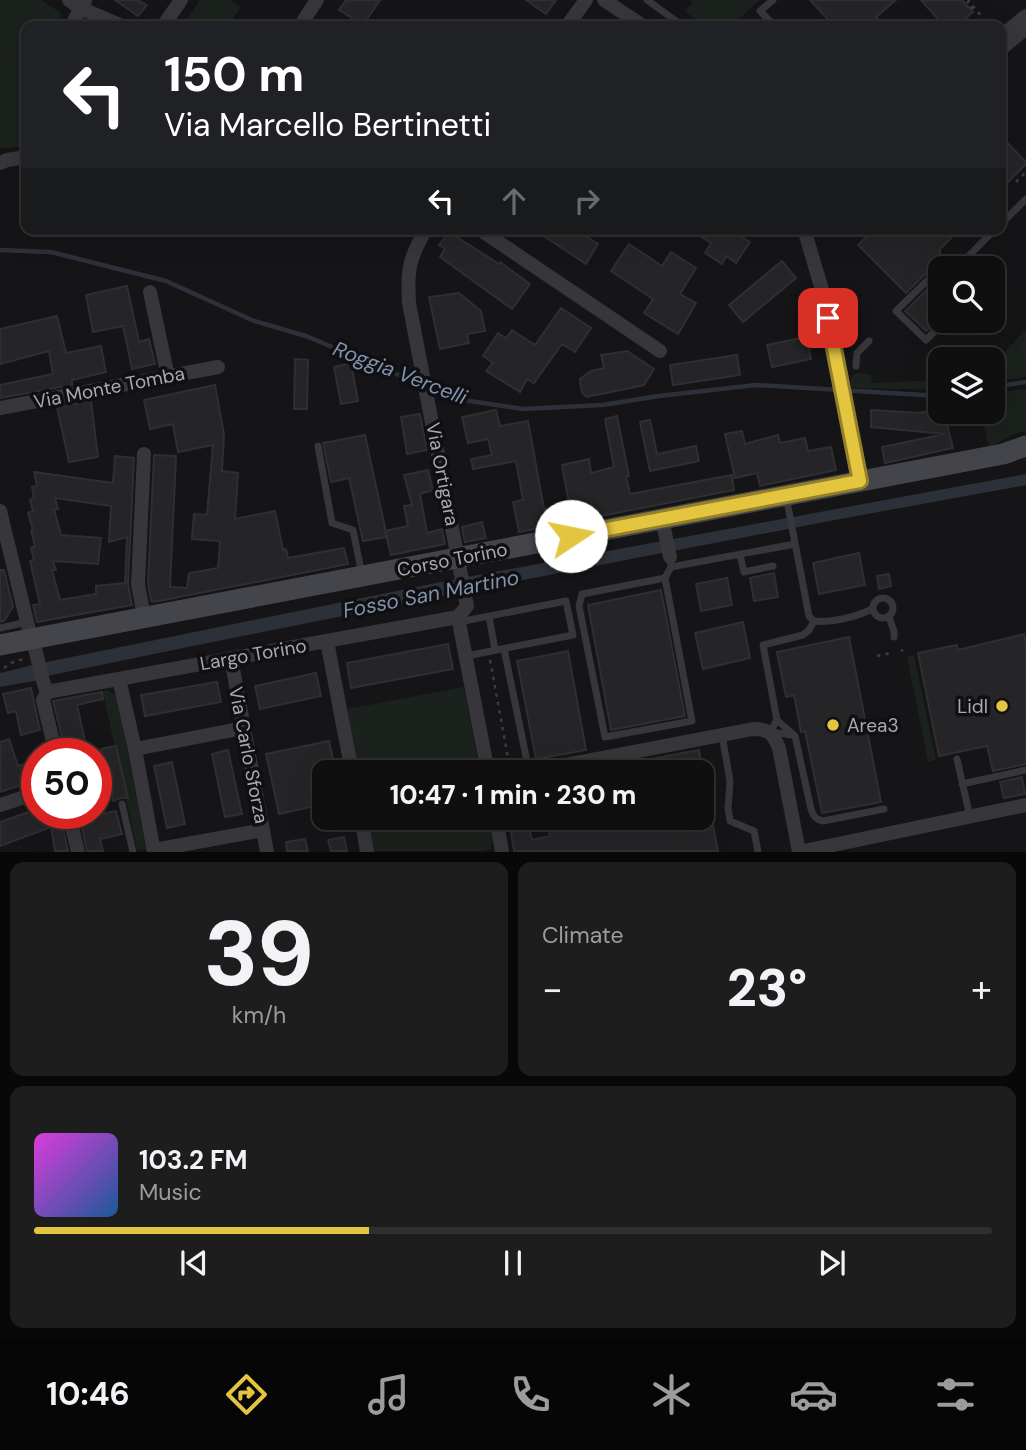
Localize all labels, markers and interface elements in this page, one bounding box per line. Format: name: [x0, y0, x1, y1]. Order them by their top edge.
text: 150 m: [164, 42, 304, 106]
icon: left: [49, 49, 140, 140]
text: Via Marcello Bertinetti: [164, 104, 491, 146]
icon: left: [422, 182, 460, 220]
icon: ahead: [495, 182, 533, 220]
icon: right: [568, 182, 606, 220]
map controls: [928, 256, 1005, 424]
button: search: [928, 256, 1005, 333]
pin: [798, 288, 858, 348]
icon: arrive: [809, 299, 847, 337]
water label: Roggia Vercelli: [329, 335, 472, 412]
button: layers: [928, 347, 1005, 424]
street label: Via Monte Tomba: [32, 361, 187, 414]
street label: Via Ortigara: [420, 420, 465, 528]
position arrow: [534, 499, 608, 573]
street label: Corso Torino: [395, 537, 509, 582]
water label: Fosso San Martino: [341, 563, 521, 625]
street label: Largo Torino: [198, 633, 308, 676]
street label: Via Carlo Sforza: [223, 685, 274, 826]
place label: Lidl: [957, 694, 988, 719]
marker: Lidl: [994, 698, 1010, 714]
place label: Area3: [847, 713, 899, 738]
marker: Area3: [825, 717, 841, 733]
speed limit sign: 50: [21, 738, 112, 829]
text: 10:47 · 1 min · 230 m: [390, 778, 636, 812]
text: 39: [204, 895, 314, 1013]
text: Climate: [542, 920, 624, 950]
text: 23°: [727, 954, 807, 1022]
text: −: [542, 964, 563, 1014]
text: +: [971, 964, 992, 1014]
text: km/h: [232, 1000, 286, 1030]
text: 103.2 FM: [139, 1143, 248, 1177]
text: Music: [139, 1177, 202, 1207]
icon: previous: [175, 1244, 213, 1282]
icon: pause: [494, 1244, 532, 1282]
icon: next: [813, 1244, 851, 1282]
icon: directions: [222, 1370, 271, 1419]
icon: music: [364, 1370, 413, 1419]
icon: phone: [506, 1370, 555, 1419]
icon: climate: [647, 1370, 696, 1419]
icon: car: [789, 1370, 838, 1419]
icon: filters: [931, 1370, 980, 1419]
text: 10:46: [46, 1373, 130, 1415]

